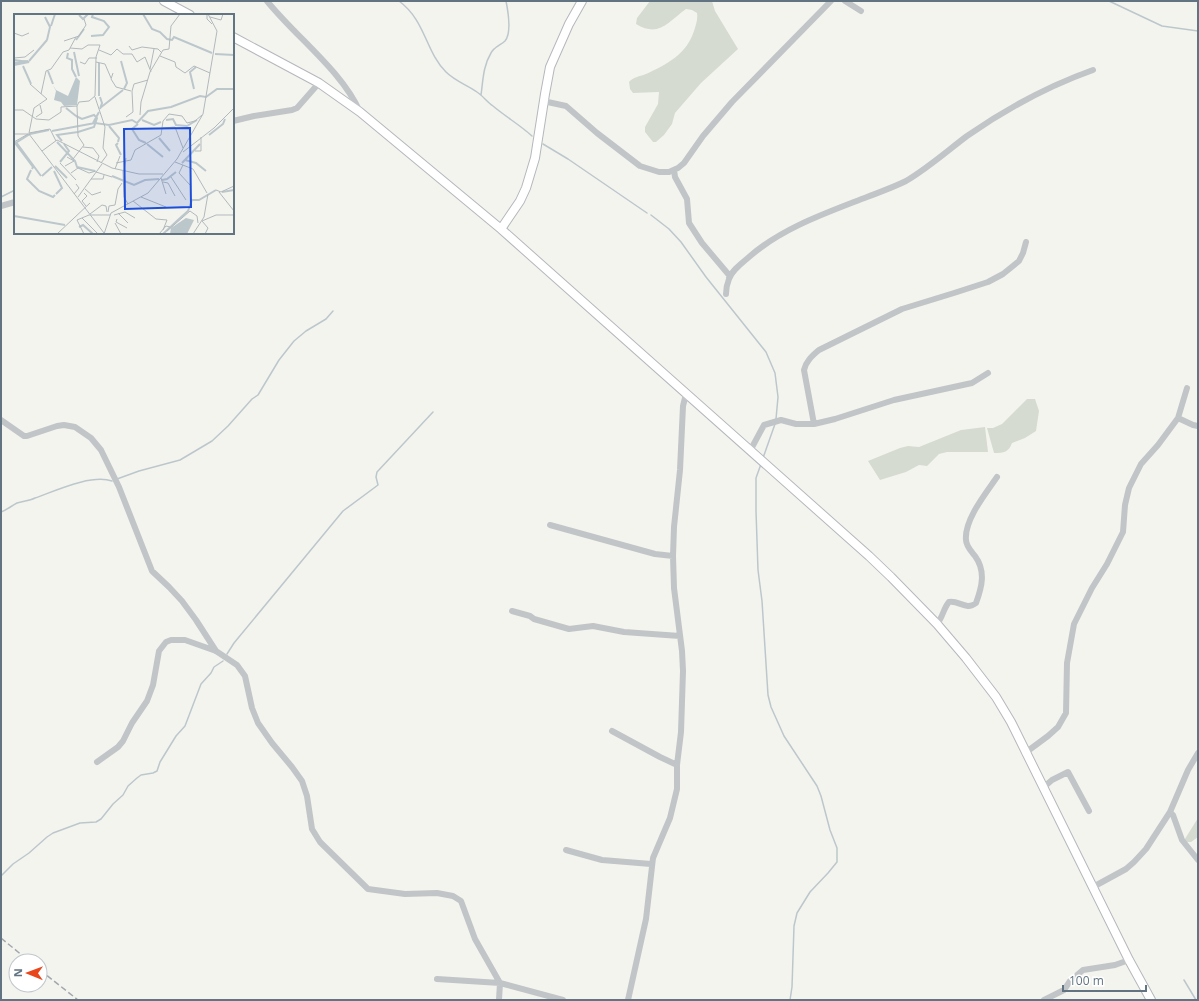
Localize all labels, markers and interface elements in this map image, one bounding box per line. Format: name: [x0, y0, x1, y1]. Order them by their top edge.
inset map: [14, 14, 234, 234]
north arrow: [8, 953, 48, 993]
scale bar: [1063, 967, 1146, 993]
text: N: [10, 968, 25, 977]
text: 100 m: [1069, 972, 1104, 989]

